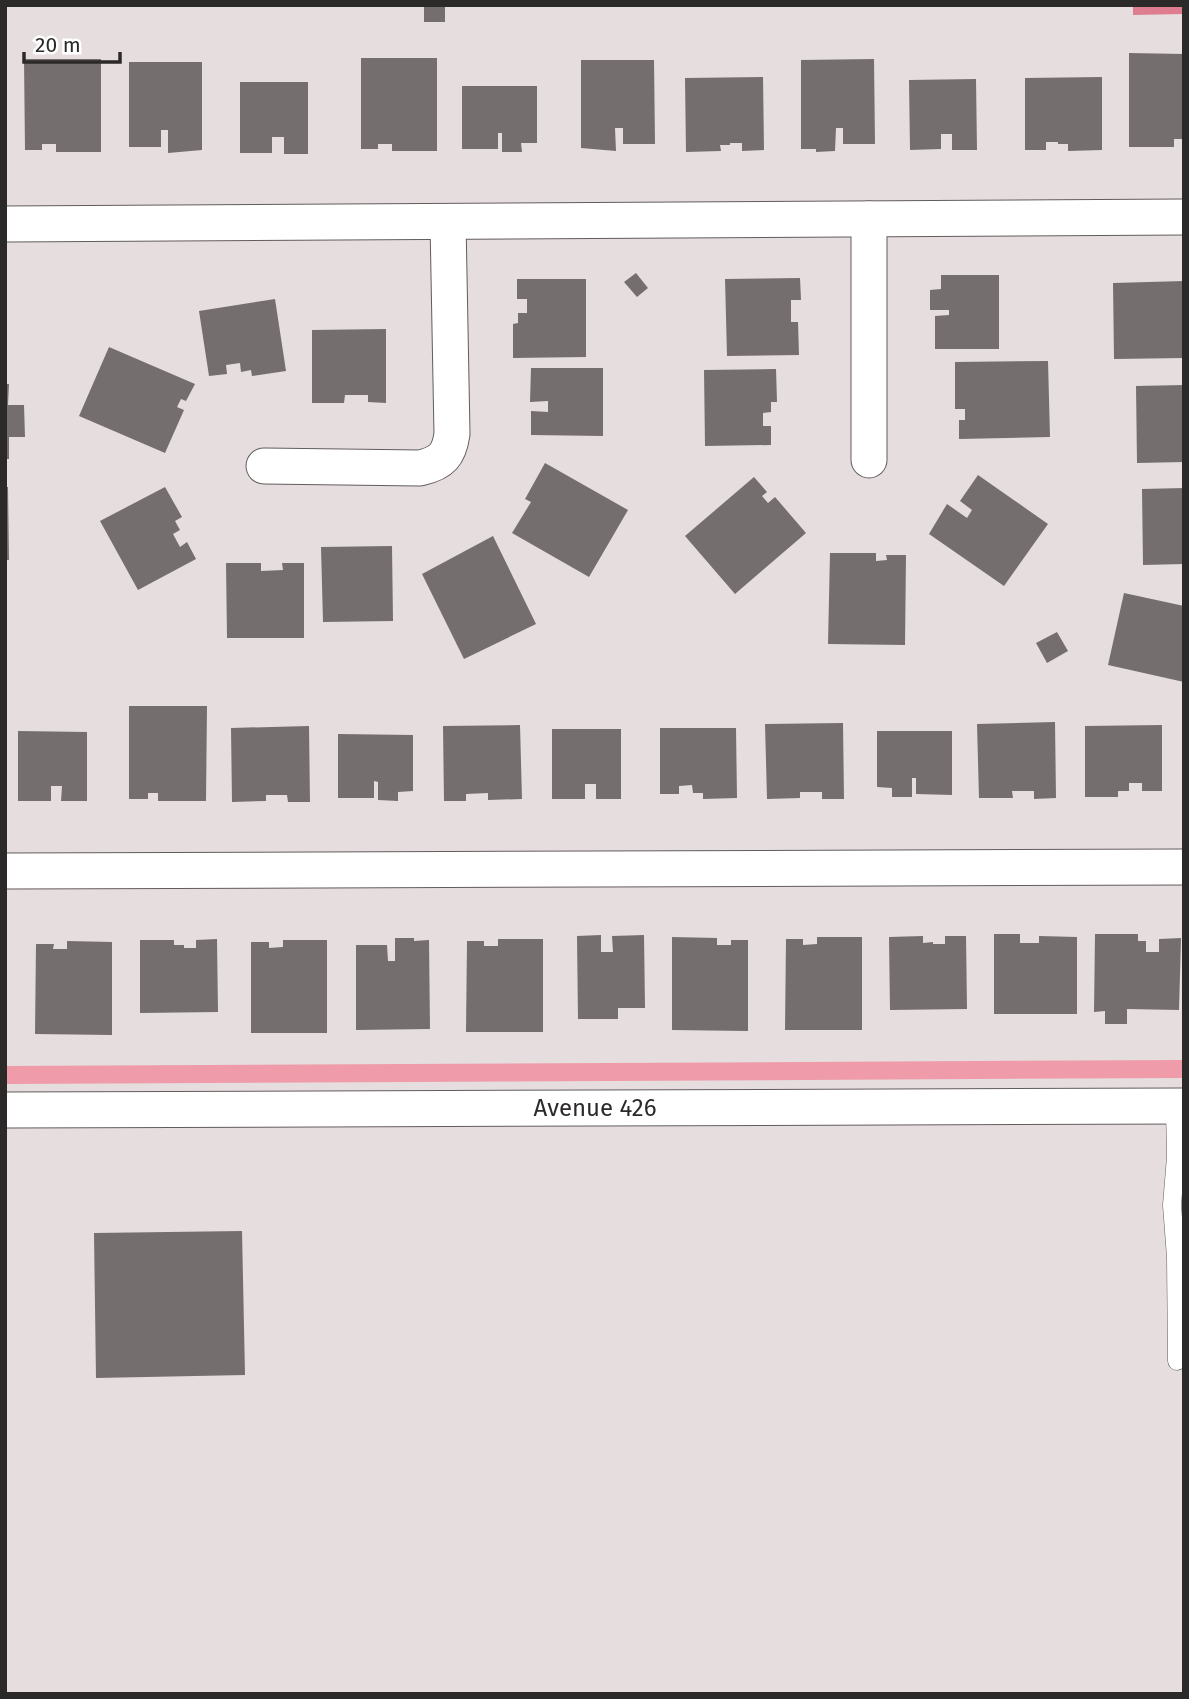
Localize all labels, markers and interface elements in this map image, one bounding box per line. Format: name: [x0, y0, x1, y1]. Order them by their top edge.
scale bar: [24, 21, 121, 65]
text: 20 m: [35, 32, 81, 58]
street label: Avenue 426: [534, 1094, 656, 1122]

